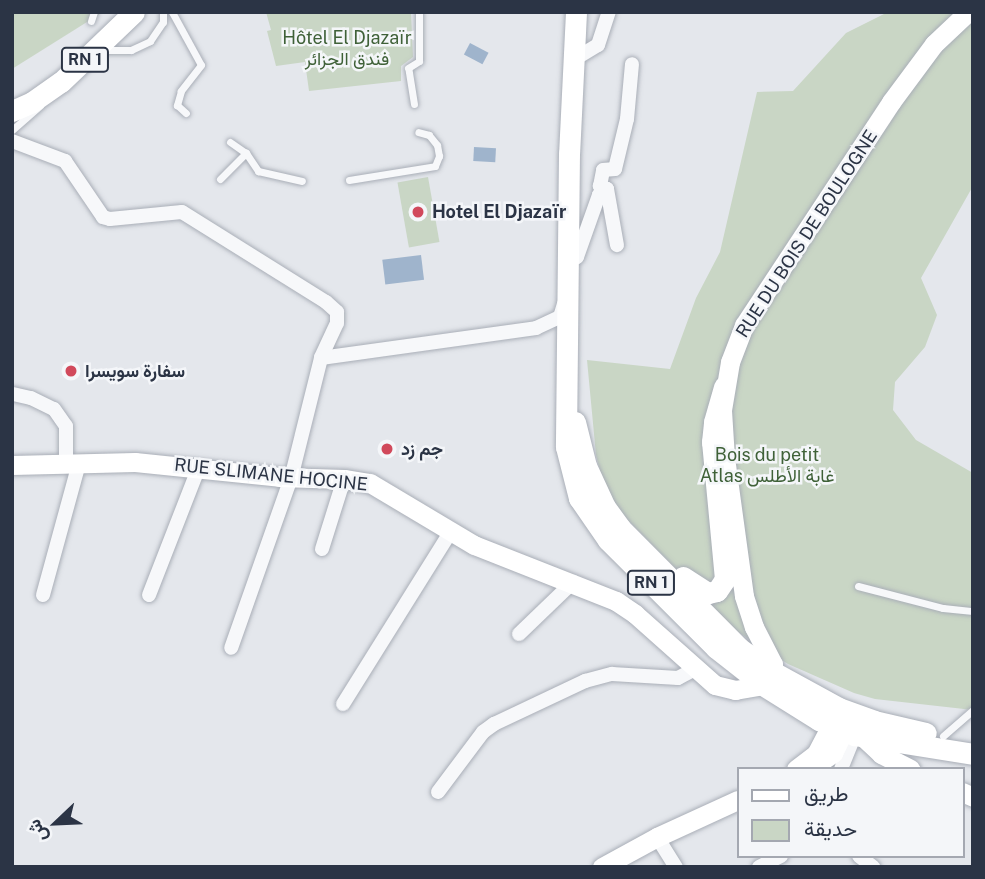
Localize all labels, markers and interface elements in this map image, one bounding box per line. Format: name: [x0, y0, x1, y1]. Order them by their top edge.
park label: Hôtel El Djazaïr فندق الجزائر: [282, 28, 412, 70]
road number: RN 1: [60, 48, 110, 72]
street label: RUE DU BOIS DE BOULOGNE: [732, 126, 882, 342]
place label: Hotel El Djazaïr: [432, 201, 567, 223]
marker: Hotel El Djazaïr: [410, 204, 426, 220]
place label: سفارة سويسرا: [85, 360, 185, 382]
marker: سفارة سويسرا: [63, 363, 79, 379]
place label: جم زد: [401, 438, 443, 460]
marker: جم زد: [379, 441, 395, 457]
park label: Bois du petit Atlas غابة الأطلس: [700, 445, 834, 488]
street label: RUE SLIMANE HOCINE: [173, 454, 369, 496]
road number: RN 1: [626, 570, 676, 596]
legend: [736, 767, 964, 858]
text: طريق: [804, 781, 849, 806]
north arrow: [21, 788, 91, 858]
text: ش: [22, 816, 51, 846]
text: حديقة: [804, 816, 857, 841]

